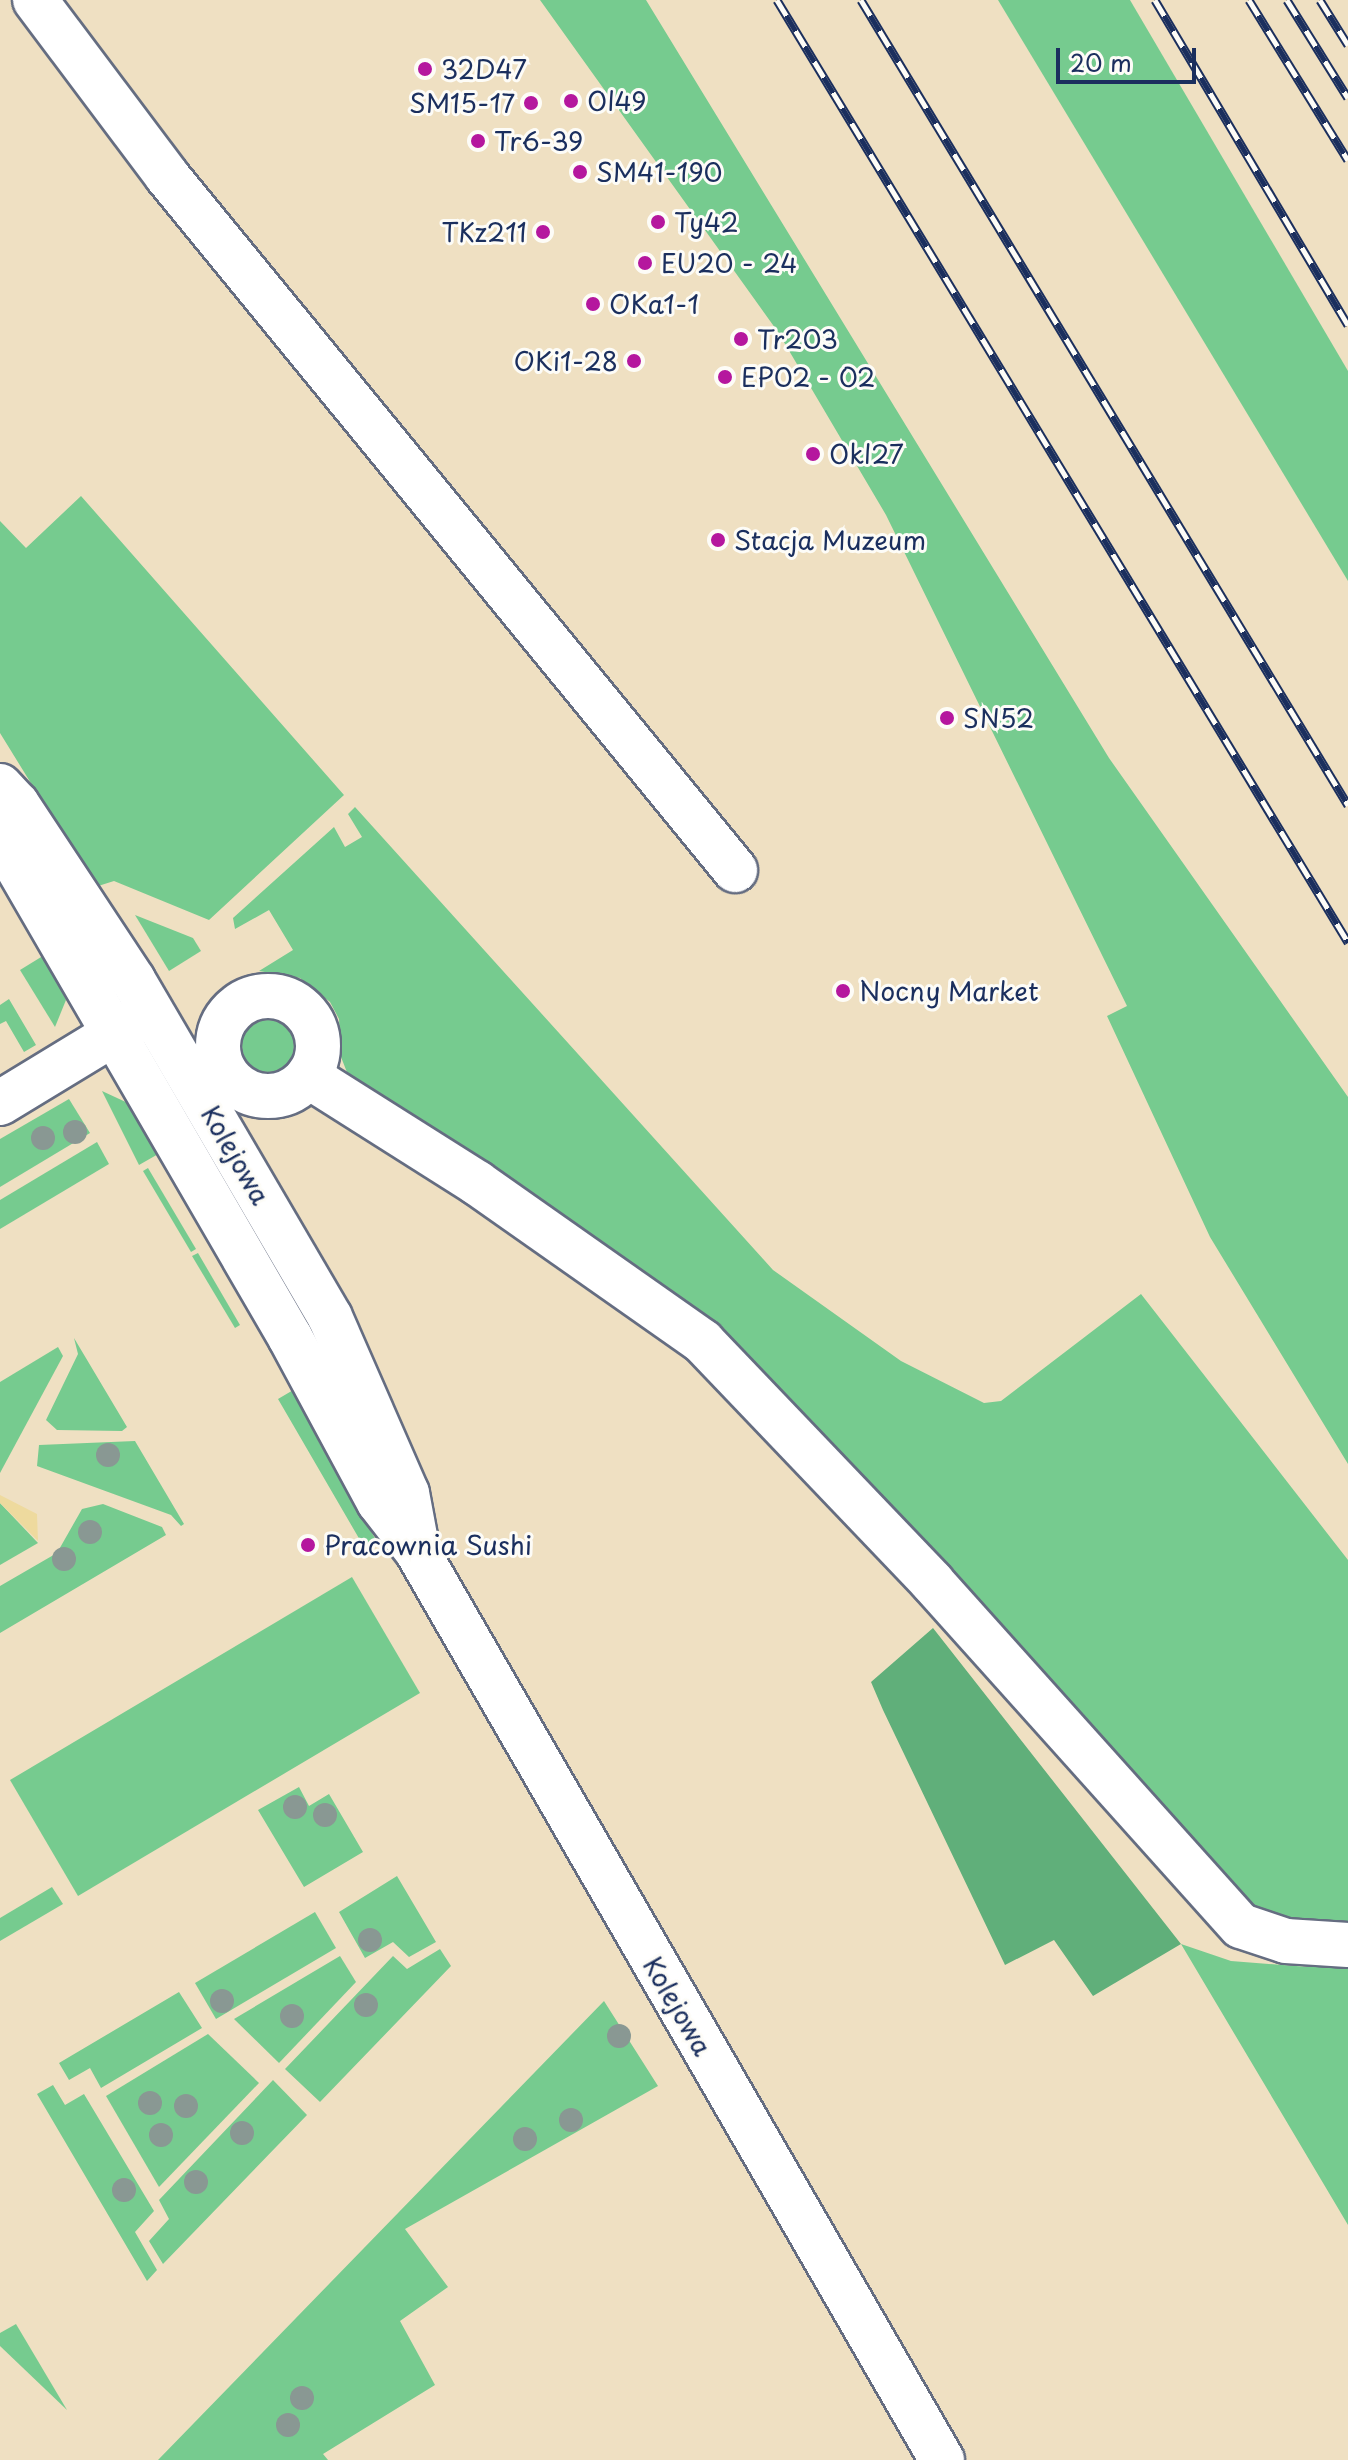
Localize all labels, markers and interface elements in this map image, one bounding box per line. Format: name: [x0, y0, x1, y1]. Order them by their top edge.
scale bar: [1060, 32, 1200, 82]
text: 20 m: [1070, 44, 1132, 80]
place label: 32D47: [441, 53, 527, 85]
marker: 32D47: [416, 60, 434, 78]
place label: Ol49: [587, 85, 647, 117]
place label: SM15-17: [409, 87, 515, 119]
marker: Ol49: [562, 92, 580, 110]
marker: SM15-17: [522, 94, 540, 112]
place label: Tr6-39: [494, 125, 583, 157]
marker: Tr6-39: [469, 132, 487, 150]
place label: SM41-190: [596, 156, 723, 188]
marker: SM41-190: [571, 163, 589, 181]
place label: Ty42: [674, 206, 739, 238]
marker: Ty42: [649, 213, 667, 231]
place label: TKz211: [441, 216, 527, 248]
marker: TKz211: [534, 223, 552, 241]
place label: EU20 - 24: [661, 247, 798, 279]
marker: EU20 - 24: [636, 254, 654, 272]
place label: OKa1-1: [609, 288, 699, 320]
marker: OKa1-1: [584, 295, 602, 313]
place label: Tr203: [757, 323, 838, 355]
marker: Tr203: [732, 330, 750, 348]
place label: OKi1-28: [513, 345, 618, 377]
marker: OKi1-28: [625, 352, 643, 370]
place label: EP02 - 02: [741, 361, 876, 393]
marker: EP02 - 02: [716, 368, 734, 386]
place label: Okl27: [829, 438, 904, 470]
marker: Okl27: [804, 445, 822, 463]
place label: Stacja Muzeum: [734, 524, 928, 556]
marker: Stacja Muzeum: [709, 531, 727, 549]
place label: SN52: [963, 702, 1034, 734]
marker: SN52: [938, 709, 956, 727]
place label: Nocny Market: [859, 975, 1039, 1007]
marker: Nocny Market: [834, 982, 852, 1000]
street label: Kolejowa: [195, 1100, 277, 1210]
place label: Pracownia Sushi: [324, 1529, 530, 1561]
marker: Pracownia Sushi: [299, 1536, 317, 1554]
street label: Kolejowa: [637, 1951, 719, 2061]

